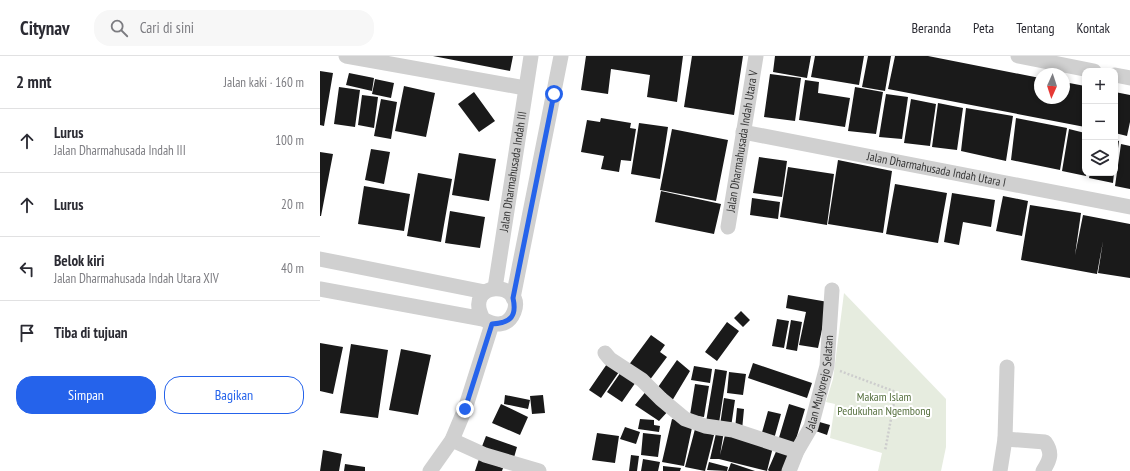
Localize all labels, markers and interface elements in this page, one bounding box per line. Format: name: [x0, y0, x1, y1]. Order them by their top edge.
search box: [94, 10, 374, 46]
text: Citynav: [20, 16, 70, 40]
icon: search: [108, 17, 130, 39]
text: Cari di sini: [140, 18, 194, 37]
text: Beranda: [911, 19, 951, 37]
text: Peta: [973, 19, 994, 37]
text: Tentang: [1016, 19, 1055, 37]
text: Kontak: [1077, 19, 1110, 37]
north arrow: [1034, 68, 1070, 104]
map controls: [1082, 68, 1118, 176]
button: +: [1082, 68, 1118, 104]
street label: Jalan Dharmahusada Indah Utara V: [722, 69, 761, 214]
text: 2 mnt: [16, 71, 51, 93]
text: Jalan kaki · 160 m: [224, 74, 304, 91]
route start: [545, 85, 563, 103]
button: −: [1082, 104, 1118, 140]
street label: Jalan Dharmahusada Indah III: [496, 110, 529, 234]
text: Lurus: [54, 123, 83, 142]
icon: ahead: [16, 130, 38, 152]
text: 100 m: [275, 132, 304, 149]
button: layers: [1082, 140, 1118, 176]
text: Jalan Dharmahusada Indah III: [54, 142, 186, 159]
street label: Jalan Dharmahusada Indah Utara I: [865, 148, 1007, 190]
icon: ahead: [16, 194, 38, 216]
text: Lurus: [54, 195, 83, 214]
text: 20 m: [281, 196, 304, 213]
text: Belok kiri: [54, 251, 104, 270]
icon: left: [16, 258, 38, 280]
text: 40 m: [281, 260, 304, 277]
text: Jalan Dharmahusada Indah Utara XIV: [54, 270, 219, 287]
icon: arrive: [16, 322, 38, 344]
text: Tiba di tujuan: [54, 323, 128, 342]
street label: Jalan Mulyorejo Selatan: [801, 335, 836, 435]
button: Simpan: [16, 376, 156, 414]
button: Bagikan: [164, 376, 304, 414]
park label: Makam Islam Pedukuhan Ngembong: [837, 389, 931, 418]
route end: [456, 400, 474, 418]

